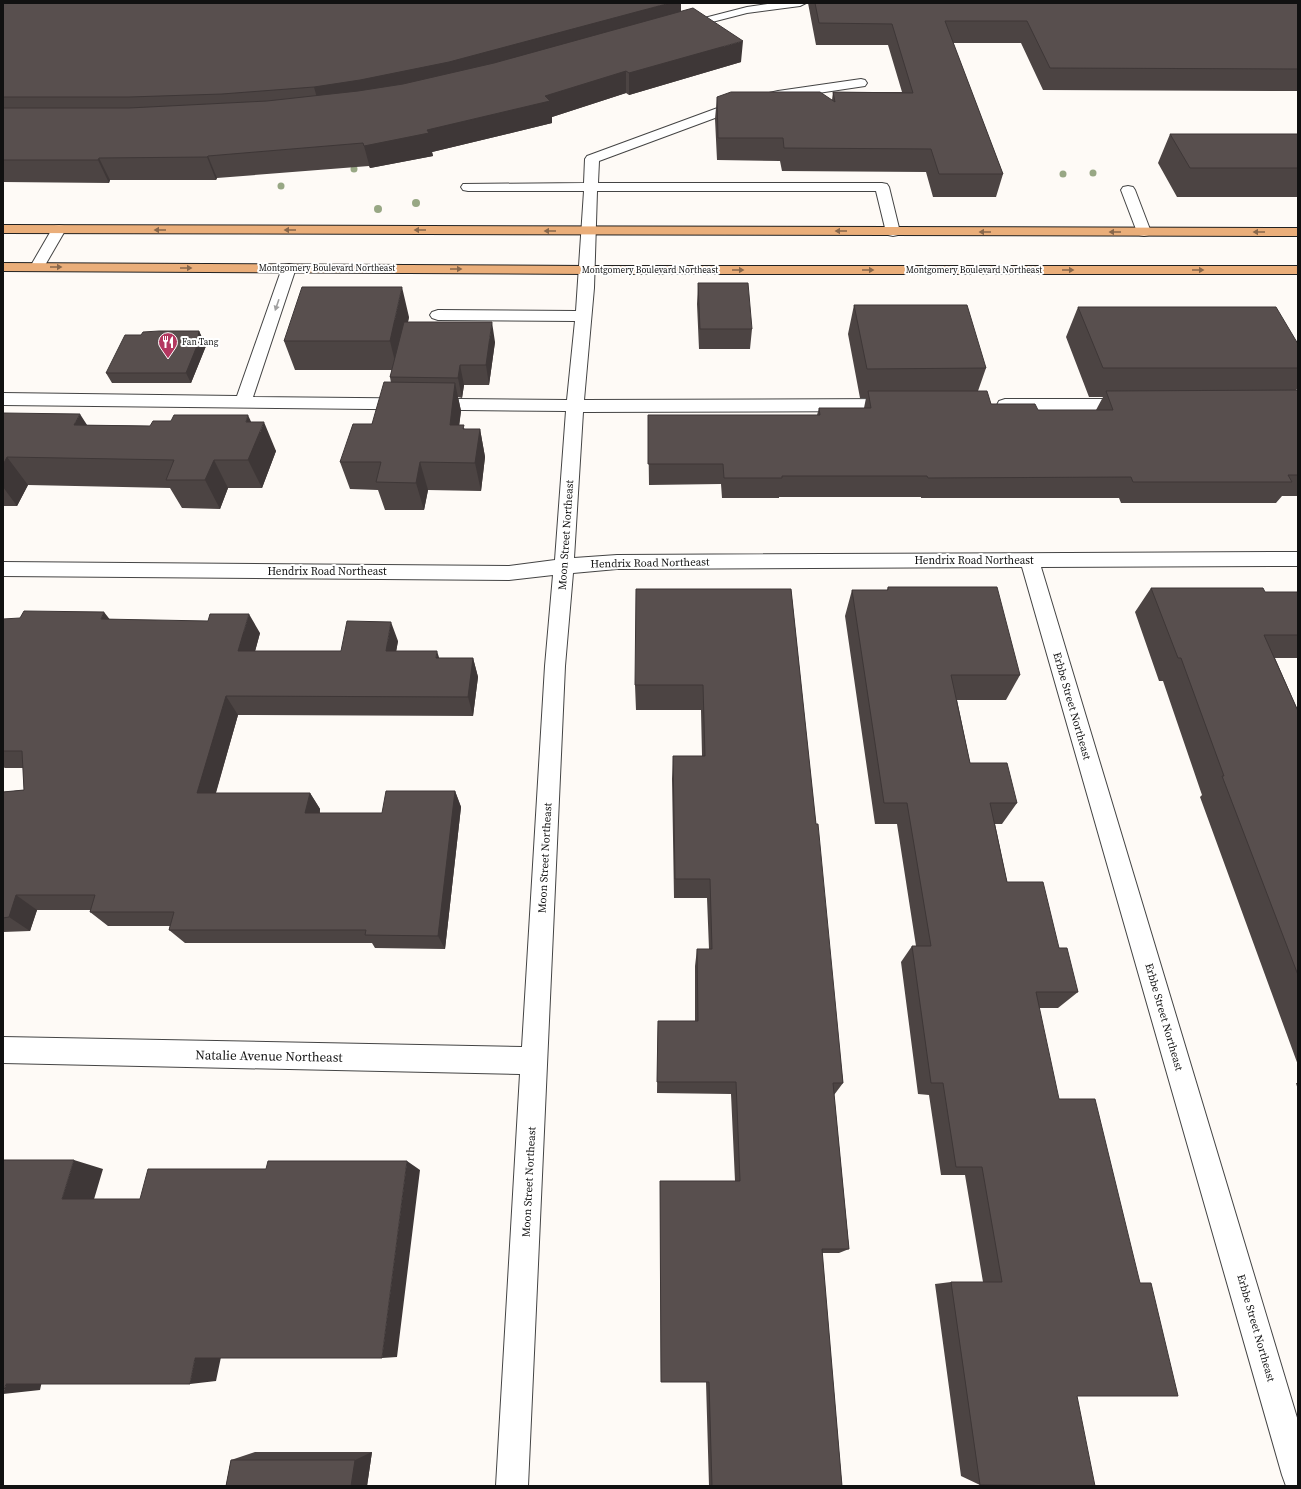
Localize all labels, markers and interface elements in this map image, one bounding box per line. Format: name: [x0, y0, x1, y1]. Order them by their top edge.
one-way arrow: [153, 227, 166, 233]
one-way arrow: [283, 227, 296, 233]
one-way arrow: [413, 227, 426, 233]
one-way arrow: [543, 228, 556, 234]
one-way arrow: [834, 228, 847, 234]
one-way arrow: [978, 229, 991, 235]
one-way arrow: [1108, 229, 1121, 235]
one-way arrow: [1252, 229, 1265, 235]
street label: Montgomery Boulevard Northeast: [259, 262, 395, 274]
one-way arrow: [50, 264, 63, 270]
street label: Montgomery Boulevard Northeast: [582, 264, 718, 276]
street label: Montgomery Boulevard Northeast: [906, 264, 1042, 276]
one-way arrow: [180, 265, 193, 271]
one-way arrow: [450, 266, 463, 272]
one-way arrow: [732, 267, 745, 273]
one-way arrow: [862, 267, 875, 273]
one-way arrow: [1062, 267, 1075, 273]
one-way arrow: [1192, 267, 1205, 273]
one-way arrow: [273, 300, 279, 312]
restaurant icon: Fan Tang: [157, 331, 179, 359]
place label: Fan Tang: [182, 336, 219, 348]
street label: Moon Street Northeast: [555, 479, 577, 591]
street label: Hendrix Road Northeast: [914, 553, 1034, 568]
street label: Hendrix Road Northeast: [590, 554, 710, 572]
street label: Hendrix Road Northeast: [267, 564, 387, 579]
street label: Erbbe Street Northeast: [1049, 650, 1095, 762]
street label: Moon Street Northeast: [535, 802, 555, 914]
street label: Erbbe Street Northeast: [1141, 961, 1187, 1073]
street label: Natalie Avenue Northeast: [195, 1046, 344, 1066]
street label: Moon Street Northeast: [519, 1126, 539, 1238]
street label: Erbbe Street Northeast: [1233, 1272, 1279, 1384]

